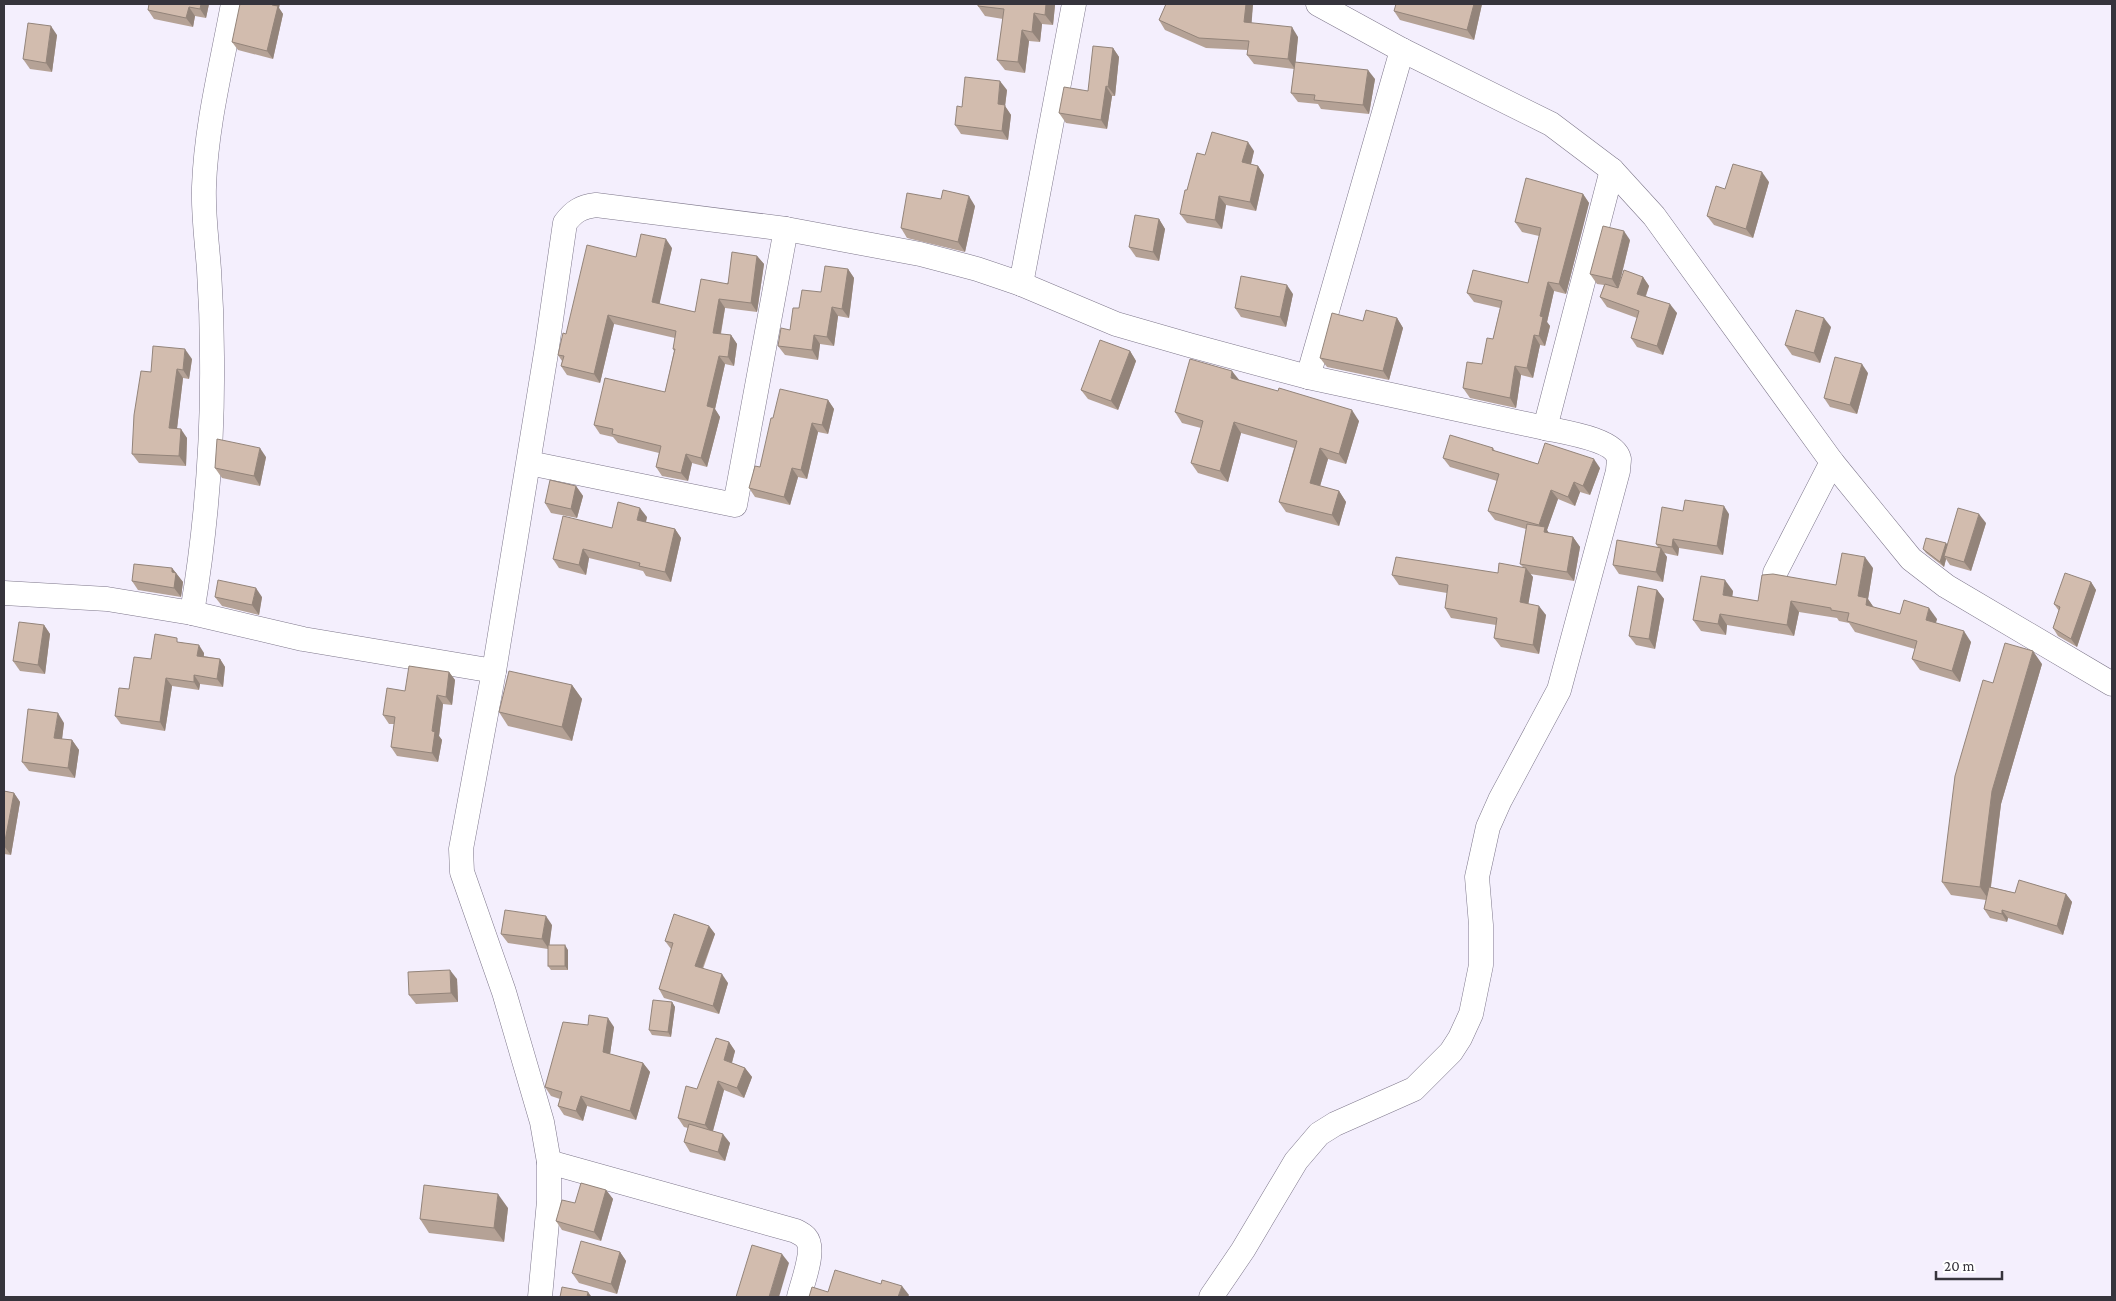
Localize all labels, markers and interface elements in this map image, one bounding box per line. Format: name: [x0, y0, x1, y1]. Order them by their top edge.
scale bar: [1936, 1248, 2002, 1280]
text: 20 m: [1944, 1258, 1975, 1274]

